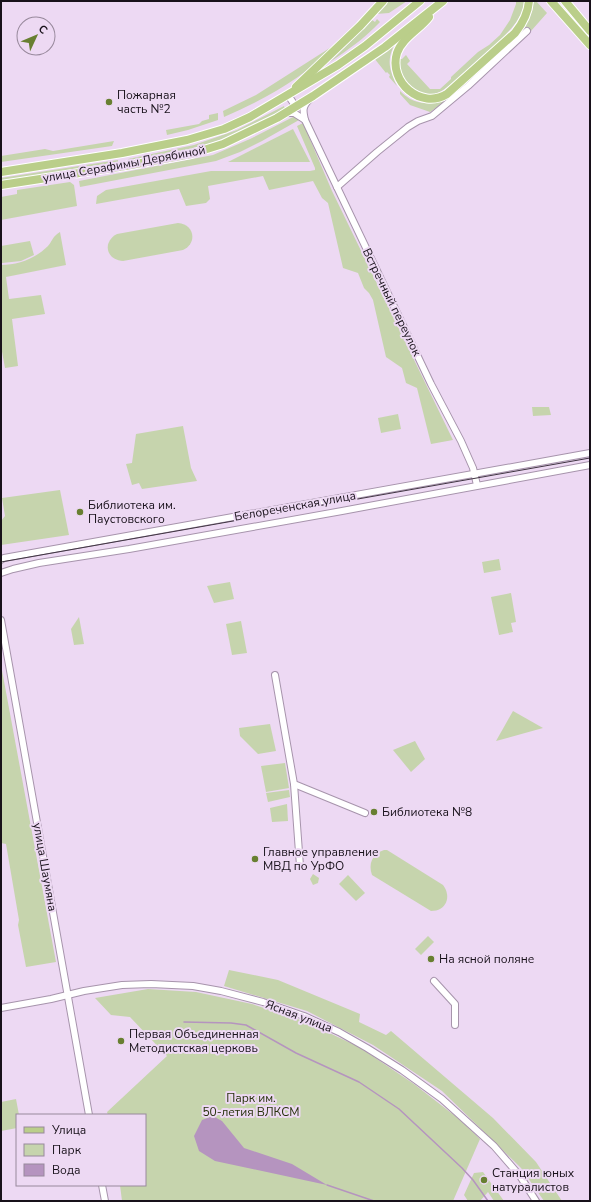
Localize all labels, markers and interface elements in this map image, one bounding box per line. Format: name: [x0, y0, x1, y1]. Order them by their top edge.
north arrow: [16, 16, 56, 56]
text: С: [35, 21, 51, 38]
place label: Пожарная часть №2: [117, 87, 176, 117]
marker: Пожарная часть №2: [104, 97, 114, 107]
street label: улица Серафимы Дерябиной: [41, 142, 207, 186]
street label: Встречный переулок: [359, 245, 425, 359]
street label: Белореченская улица: [233, 487, 357, 525]
place label: Библиотека им. Паустовского: [88, 497, 176, 527]
marker: Библиотека им. Паустовского: [75, 507, 85, 517]
place label: Библиотека №8: [382, 804, 472, 820]
marker: Библиотека №8: [369, 807, 379, 817]
street label: улица Шаумяна: [29, 821, 61, 913]
place label: Главное управление МВД по УрФО: [263, 844, 379, 874]
marker: Главное управление МВД по УрФО: [250, 854, 260, 864]
place label: На ясной поляне: [439, 951, 534, 967]
marker: На ясной поляне: [426, 954, 436, 964]
street label: Ясная улица: [263, 996, 335, 1036]
place label: Первая Объединенная Методистская церковь: [129, 1026, 259, 1056]
marker: Первая Объединенная Методистская церковь: [116, 1036, 126, 1046]
park label: Парк им. 50-летия ВЛКСМ: [202, 1090, 300, 1120]
legend: [16, 1114, 146, 1186]
text: Улица: [51, 1122, 86, 1138]
text: Парк: [52, 1142, 82, 1158]
text: Вода: [52, 1162, 80, 1178]
place label: Станция юных натуралистов: [492, 1165, 575, 1195]
marker: Станция юных натуралистов: [479, 1175, 489, 1185]

